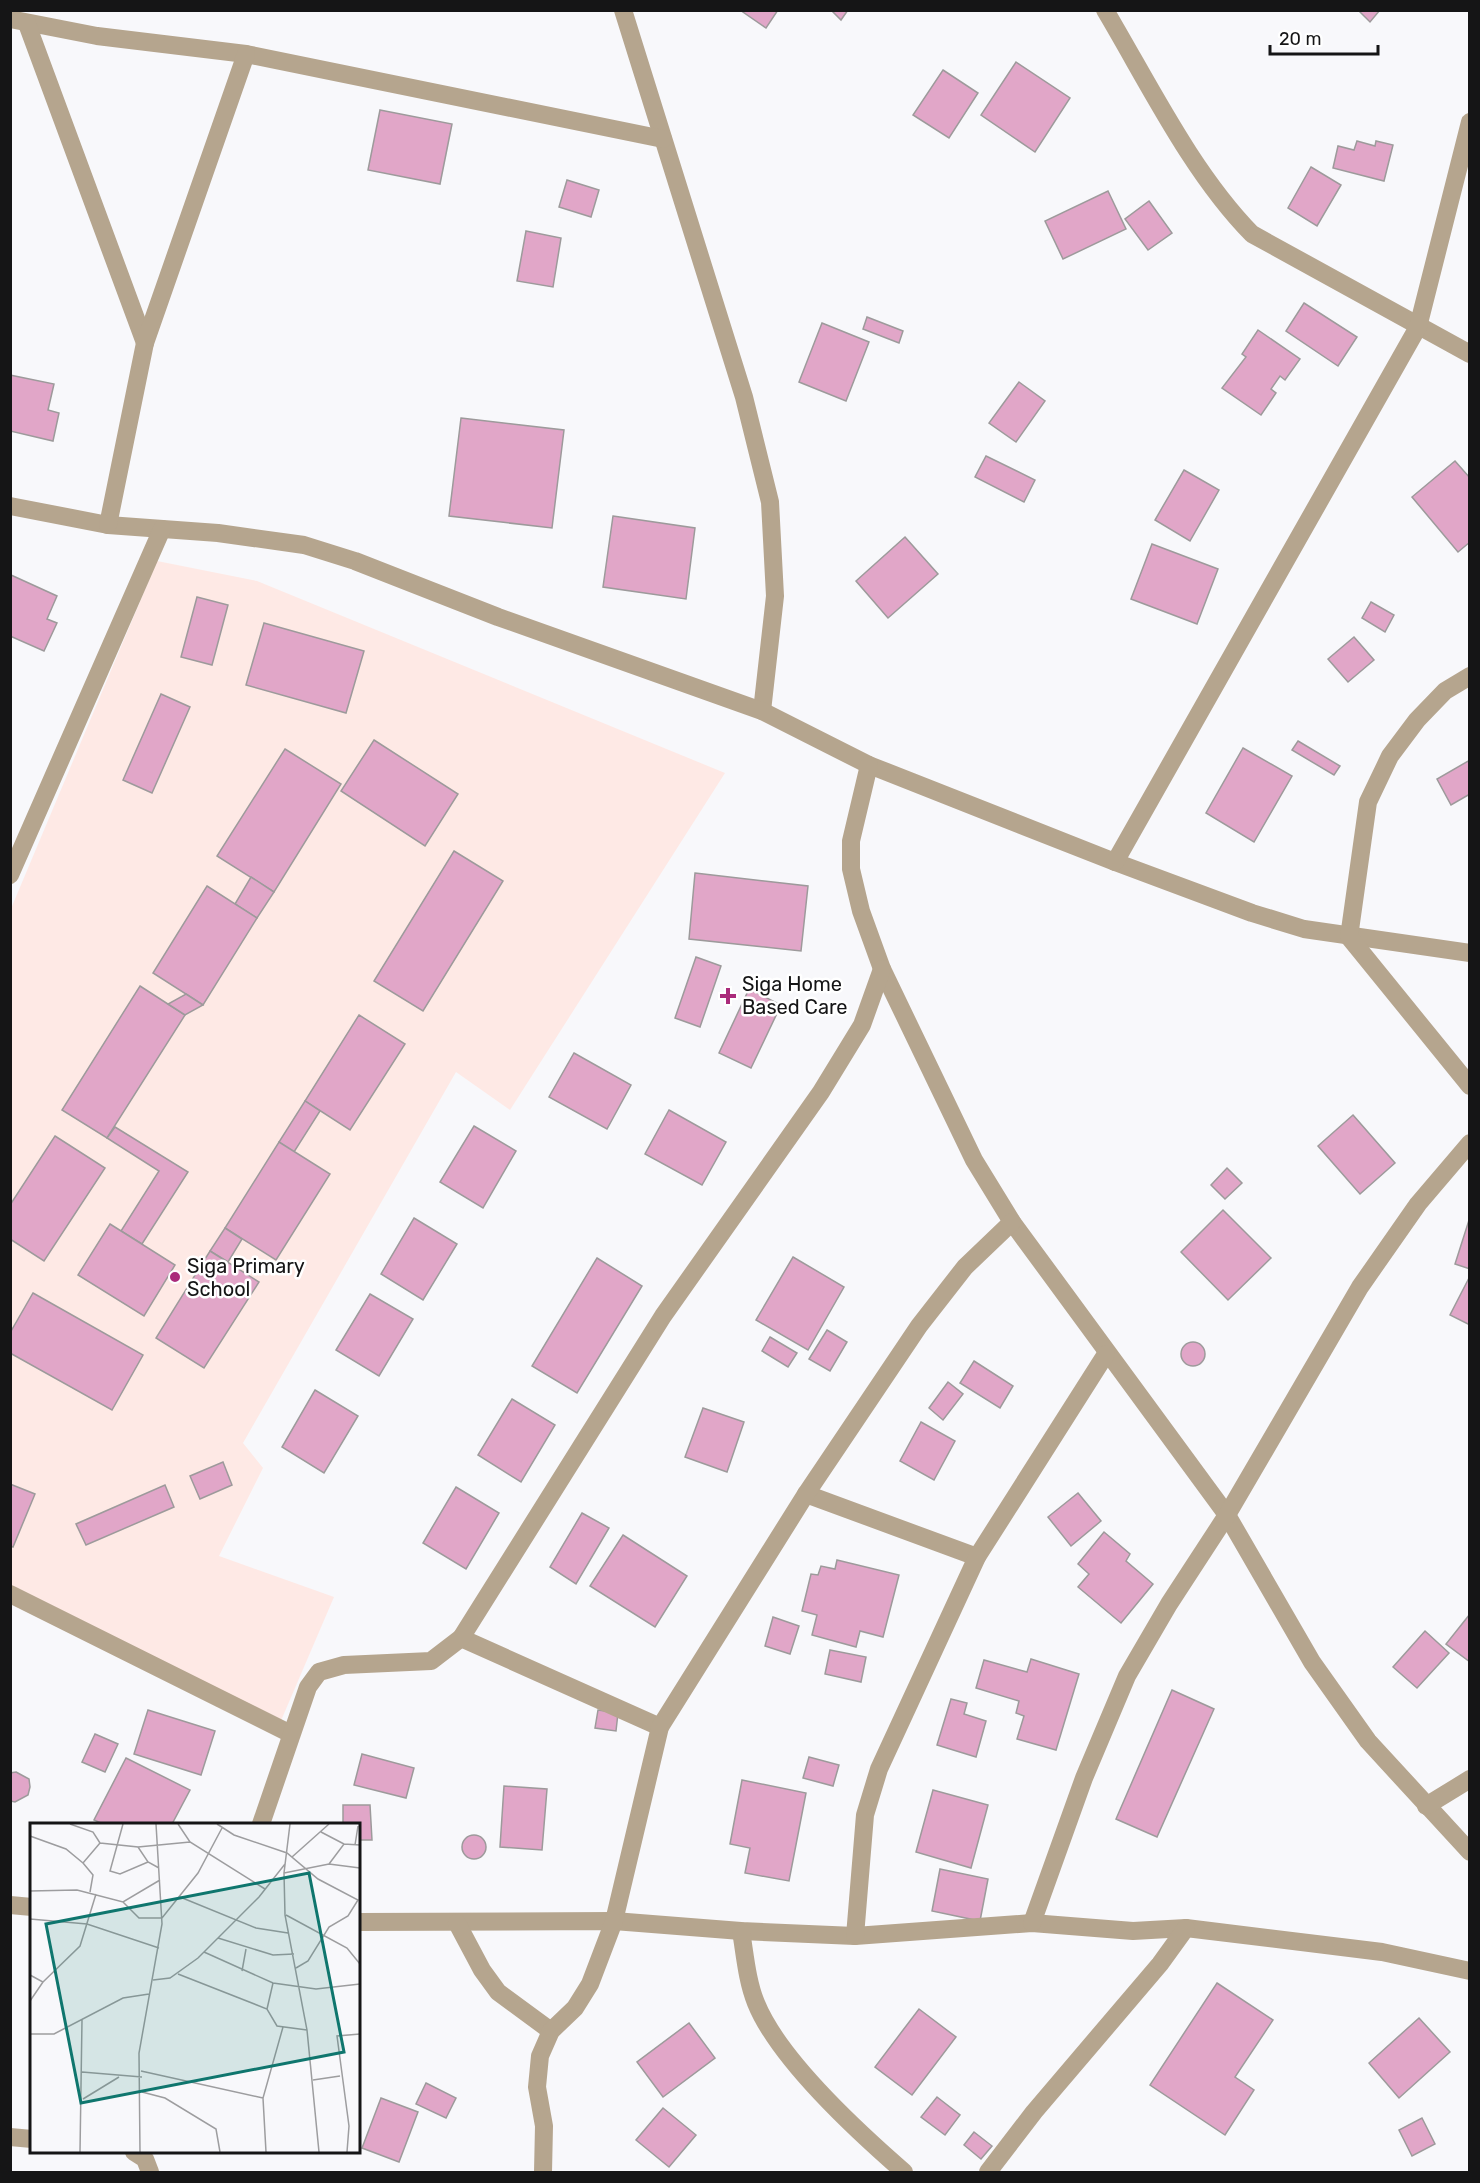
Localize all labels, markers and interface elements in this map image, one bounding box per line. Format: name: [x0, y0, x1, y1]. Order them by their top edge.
scale bar: [1270, 18, 1378, 56]
text: 20 m: [1279, 28, 1321, 50]
place label: Siga Home Based Care: [742, 972, 848, 1019]
marker: Siga Home Based Care: [719, 987, 737, 1005]
place label: Siga Primary School: [187, 1254, 305, 1301]
marker: Siga Primary School: [168, 1270, 182, 1284]
inset map: [30, 1823, 360, 2153]

